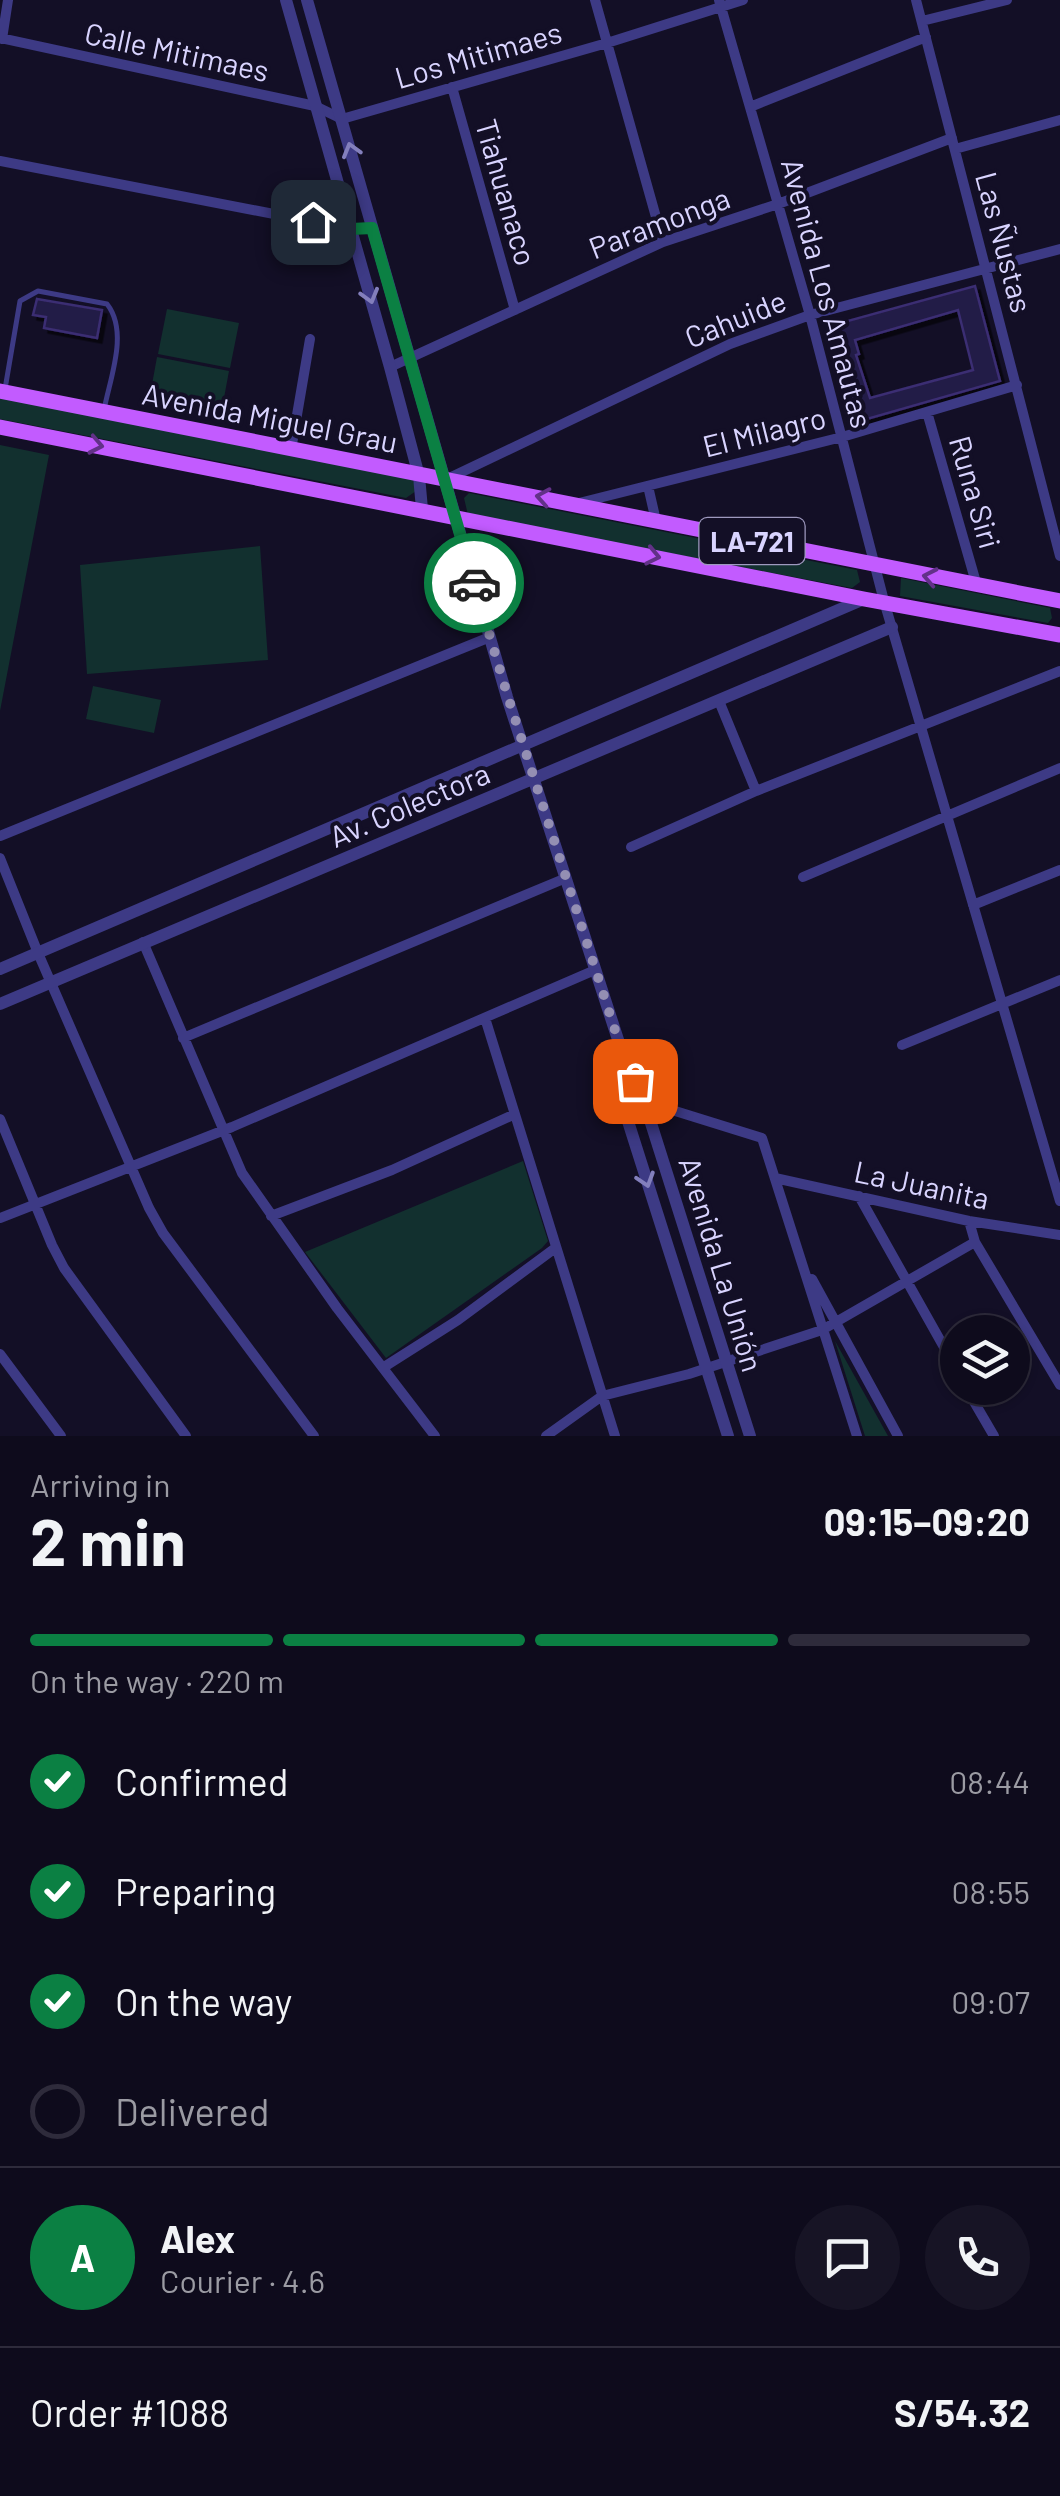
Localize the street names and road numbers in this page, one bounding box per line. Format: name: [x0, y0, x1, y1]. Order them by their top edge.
street label: Los Mitimaes: [390, 13, 566, 95]
street label: Calle Mitimaes: [82, 14, 272, 88]
street label: Tiahuanaco: [469, 115, 545, 269]
street label: Avenida Los Amautas: [775, 154, 881, 432]
street label: Las Ñustas: [969, 168, 1041, 316]
street label: Paramonga: [584, 179, 734, 265]
street label: Cahuide: [679, 282, 791, 354]
street label: Avenida Miguel Grau: [139, 375, 401, 459]
street label: El Milagro: [699, 398, 829, 464]
street label: Runa Siri: [943, 431, 1009, 553]
road number: LA-721: [700, 518, 804, 564]
street label: Av. Colectora: [323, 754, 495, 854]
street label: Avenida La Unión: [672, 1152, 772, 1376]
street label: La Juanita: [851, 1152, 993, 1216]

